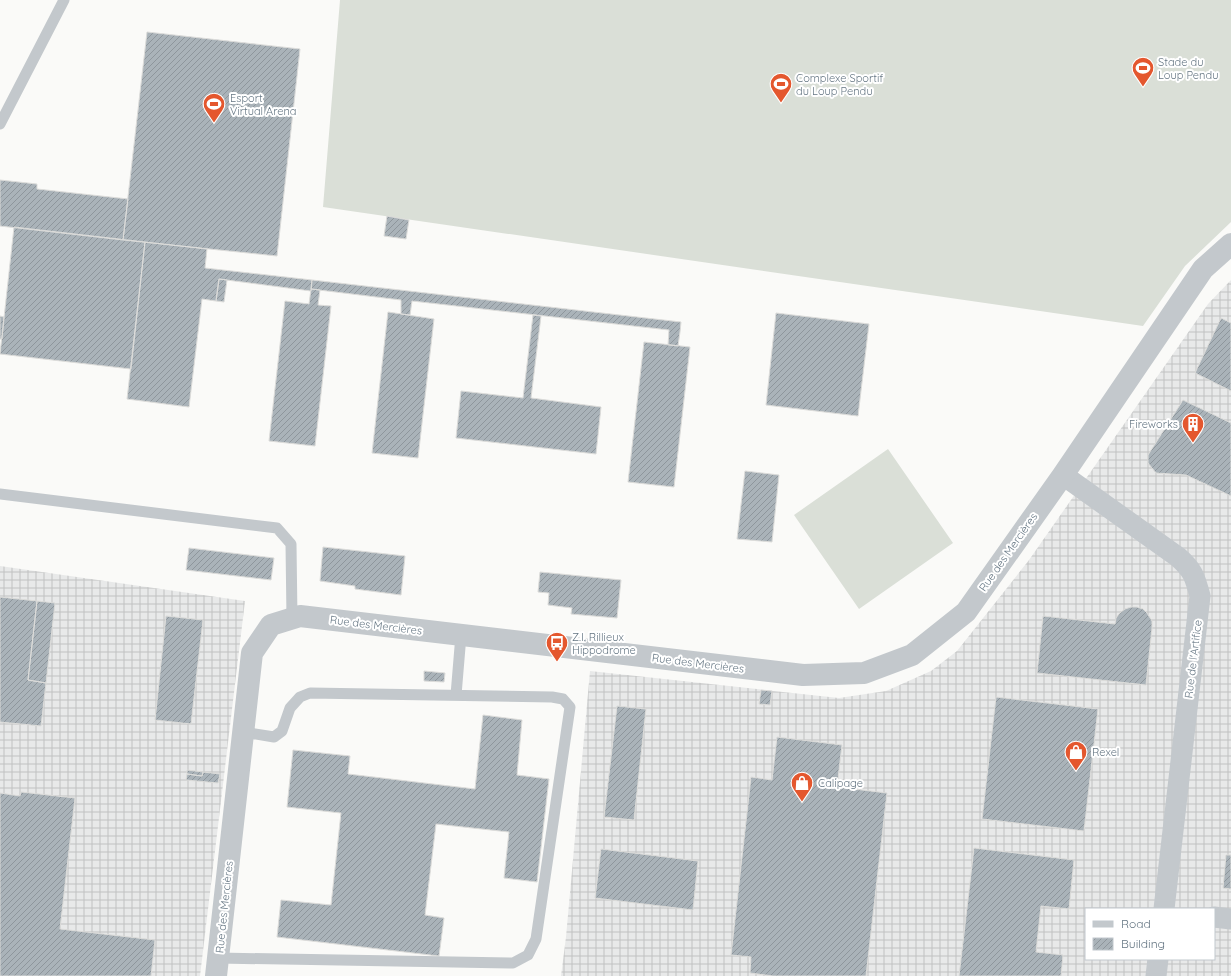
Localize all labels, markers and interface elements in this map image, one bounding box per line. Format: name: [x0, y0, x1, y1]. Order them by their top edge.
sports icon: Stade du Loup Pendu: [1130, 55, 1156, 88]
place label: Stade du Loup Pendu: [1158, 55, 1219, 82]
sports icon: Complexe Sportif du Loup Pendu: [768, 71, 794, 104]
place label: Complexe Sportif du Loup Pendu: [796, 71, 883, 98]
sports icon: Esport Virtual Arena: [201, 91, 227, 124]
place label: Esport Virtual Arena: [230, 91, 296, 118]
building icon: Fireworks: [1180, 411, 1206, 444]
place label: Fireworks: [1129, 417, 1178, 431]
street label: Rue des Mercières: [976, 510, 1040, 594]
street label: Rue des Mercières: [329, 612, 423, 638]
street label: Rue de l'Artifice: [1181, 619, 1205, 699]
bus stop icon: Z.I. Rillieux Hippodrome: [544, 630, 570, 663]
place label: Z.I. Rillieux Hippodrome: [572, 630, 636, 657]
street label: Rue des Mercières: [651, 650, 745, 676]
shop icon: Rexel: [1063, 739, 1089, 772]
place label: Rexel: [1092, 745, 1119, 759]
shop icon: Calipage: [789, 770, 815, 803]
place label: Calipage: [818, 776, 863, 790]
street label: Rue des Mercières: [212, 860, 236, 954]
legend: [1085, 908, 1215, 960]
text: Road: [1121, 916, 1151, 931]
text: Building: [1121, 936, 1165, 951]

